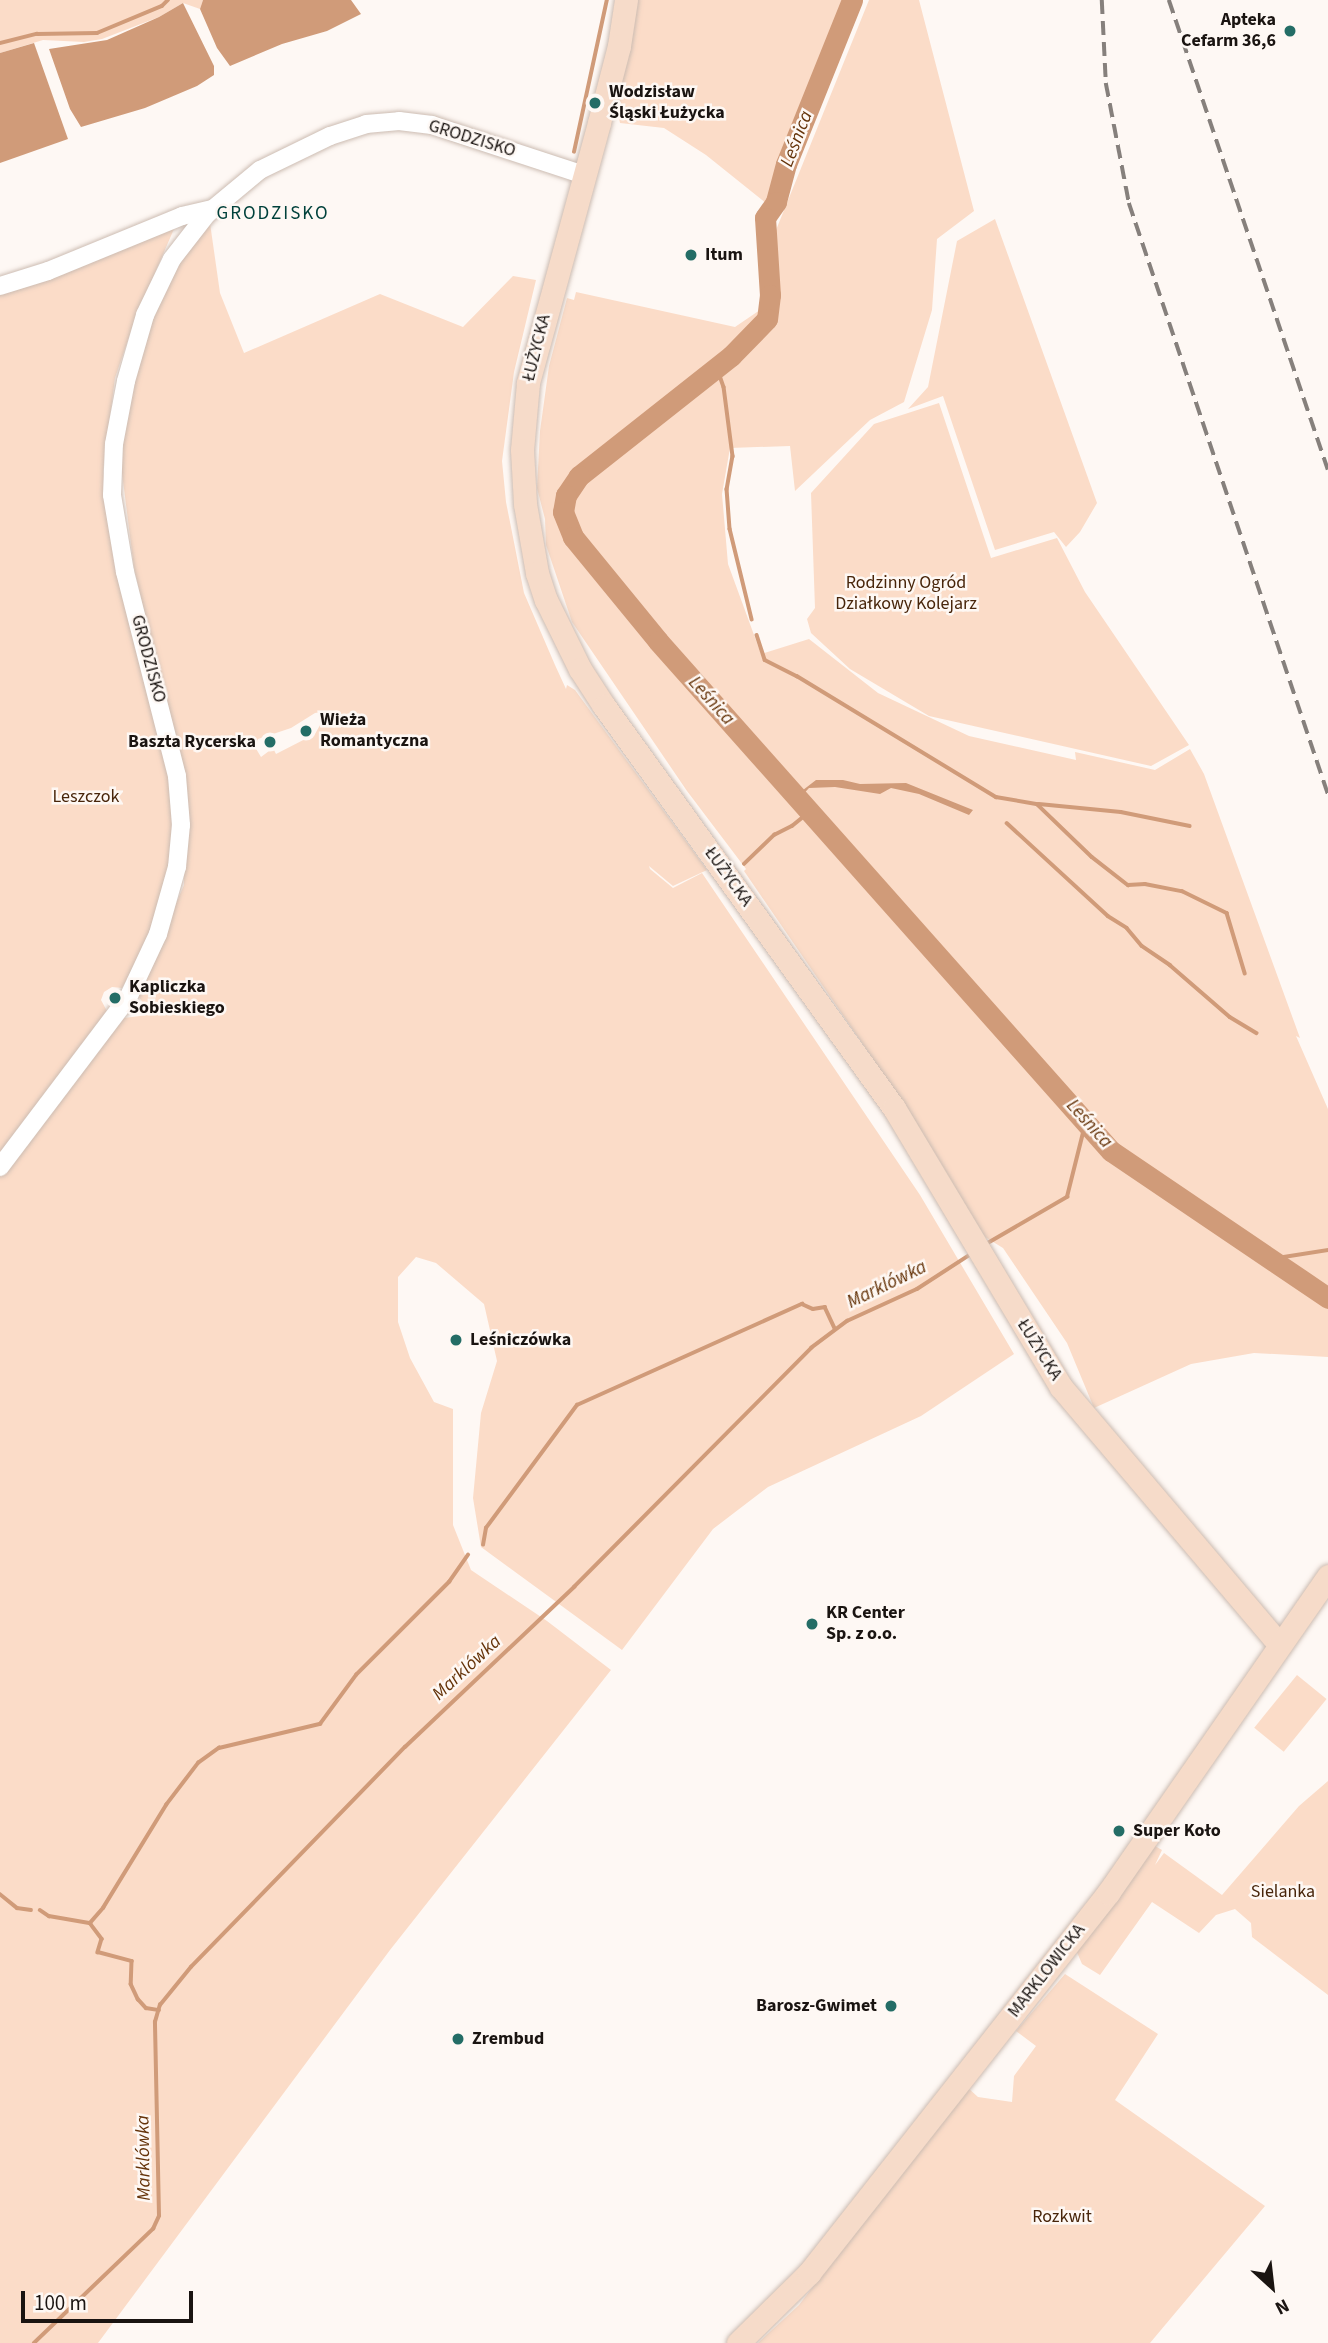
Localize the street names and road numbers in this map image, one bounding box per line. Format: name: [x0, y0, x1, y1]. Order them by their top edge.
street label: GRODZISKO: [426, 116, 518, 162]
street label: ŁUŻYCKA: [518, 312, 556, 384]
street label: GRODZISKO: [126, 613, 170, 705]
street label: ŁUŻYCKA: [699, 843, 757, 911]
street label: ŁUŻYCKA: [1012, 1315, 1066, 1385]
street label: MARKLOWICKA: [1004, 1920, 1090, 2022]

